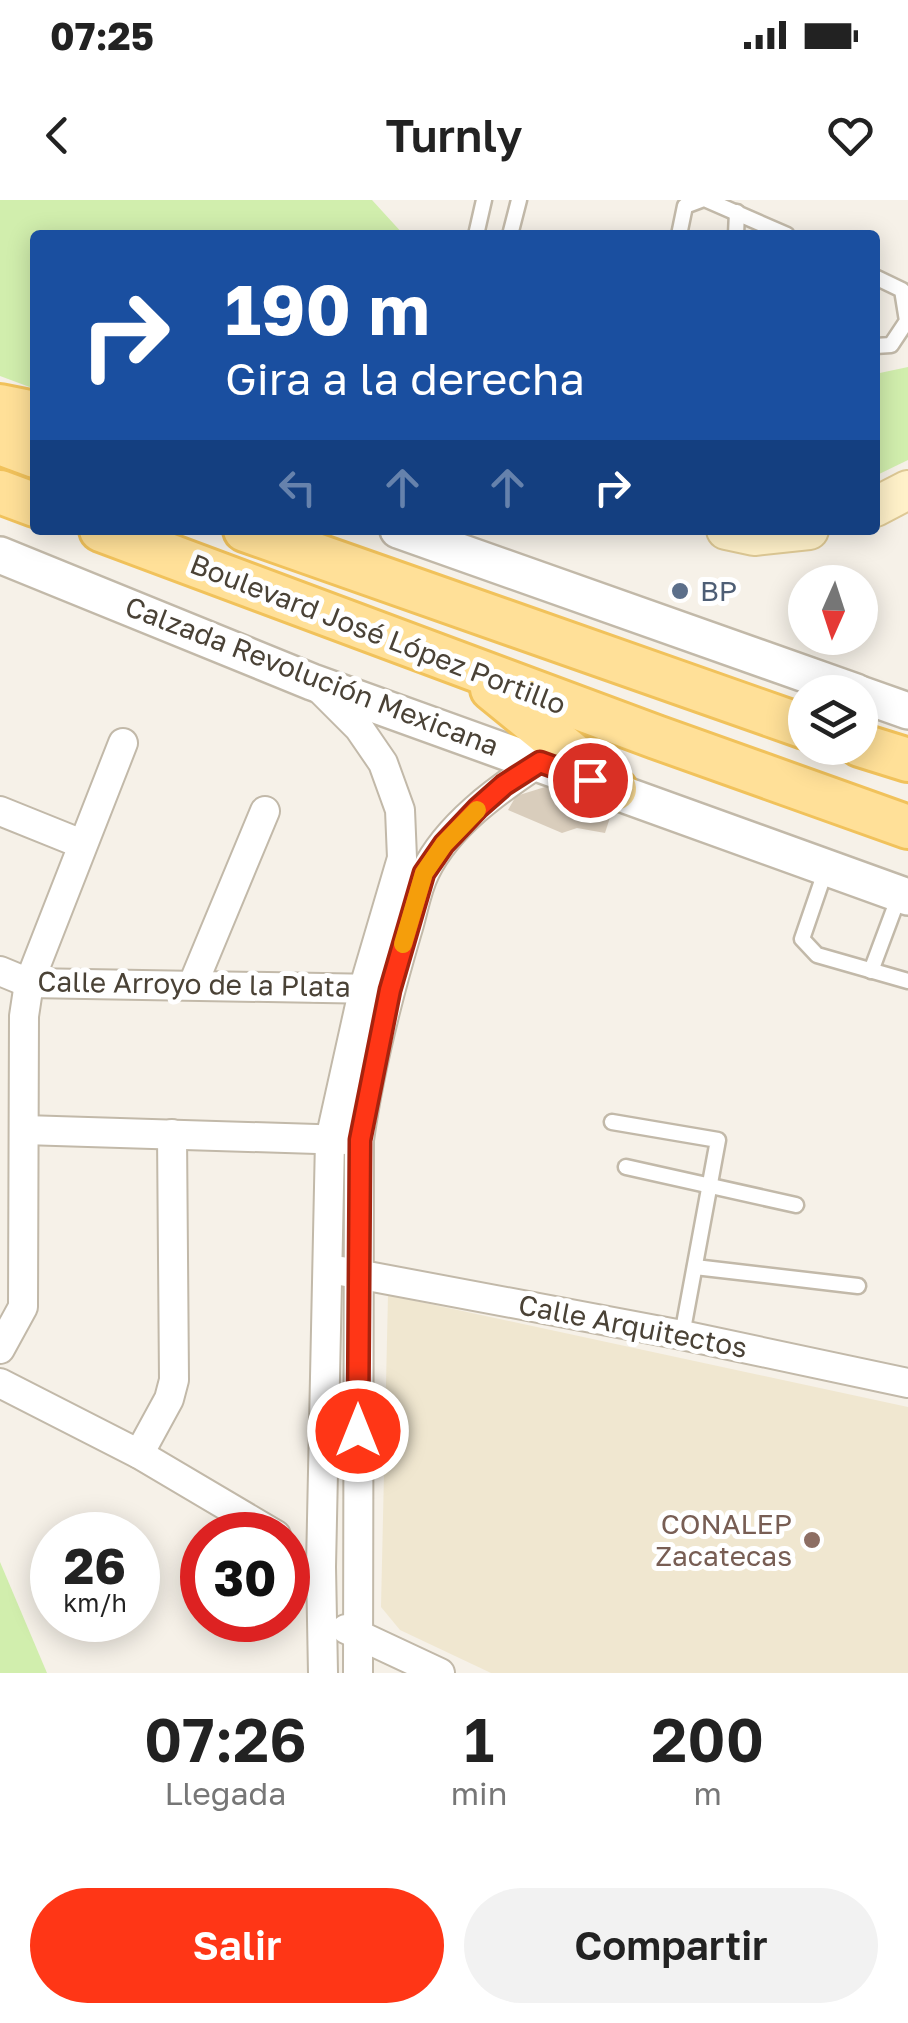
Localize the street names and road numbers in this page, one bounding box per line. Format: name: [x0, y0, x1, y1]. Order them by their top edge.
street label: Boulevard José López Portillo: [186, 547, 571, 721]
street label: Calzada Revolución Mexicana: [121, 589, 503, 762]
street label: Calle Arroyo de la Plata: [37, 964, 351, 1003]
street label: Calle Arquitectos: [516, 1287, 750, 1364]

